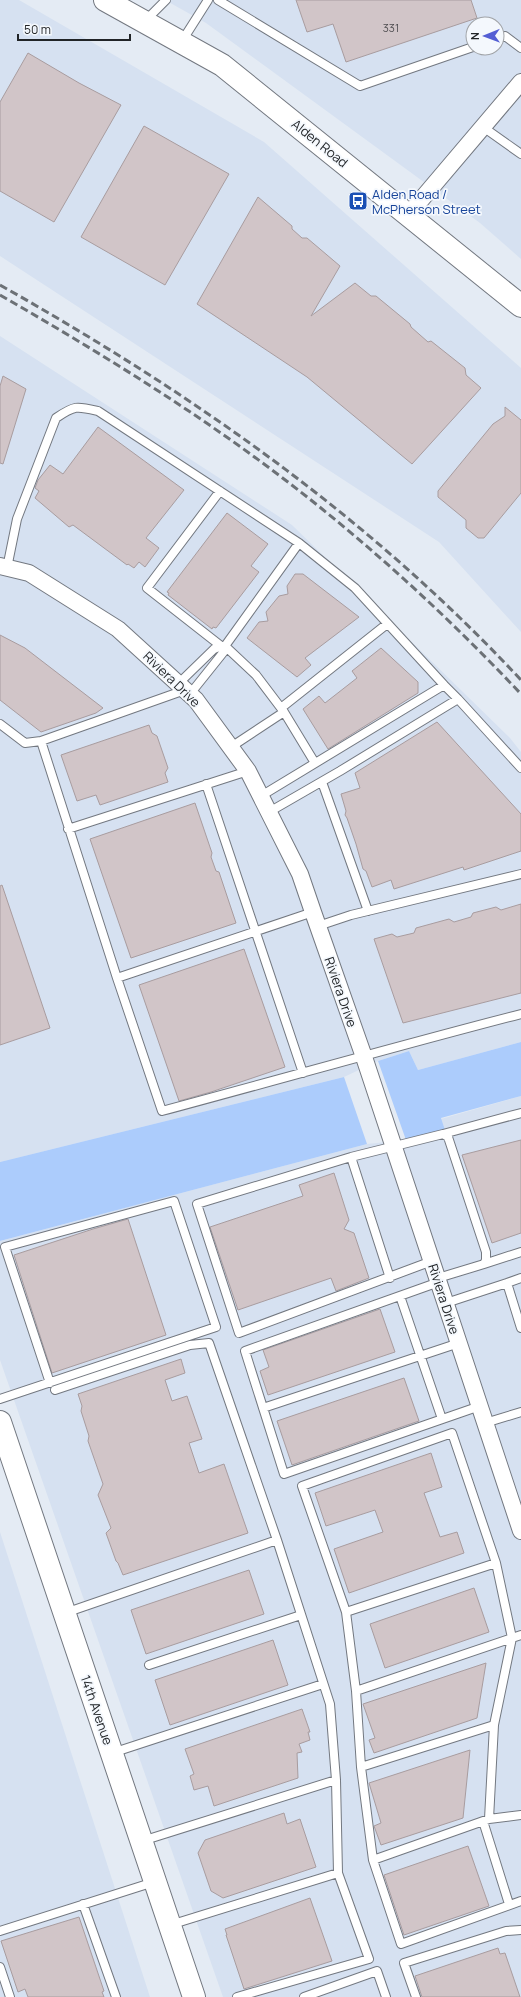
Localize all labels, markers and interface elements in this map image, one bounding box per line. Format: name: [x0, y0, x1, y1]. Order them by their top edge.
scale bar: [18, 16, 130, 42]
north arrow: [465, 16, 505, 56]
house number: 331: [383, 20, 399, 35]
text: 50 m: [24, 21, 51, 38]
text: N: [467, 32, 482, 40]
street label: Alden Road: [288, 115, 352, 171]
place label: Alden Road / McPherson Street: [372, 185, 481, 218]
bus stop icon: Alden Road / McPherson Street: [347, 190, 369, 212]
street label: Riviera Drive: [139, 647, 205, 711]
street label: Riviera Drive: [321, 954, 362, 1030]
street label: Riviera Drive: [424, 1261, 464, 1337]
street label: 14th Avenue: [77, 1673, 117, 1748]

